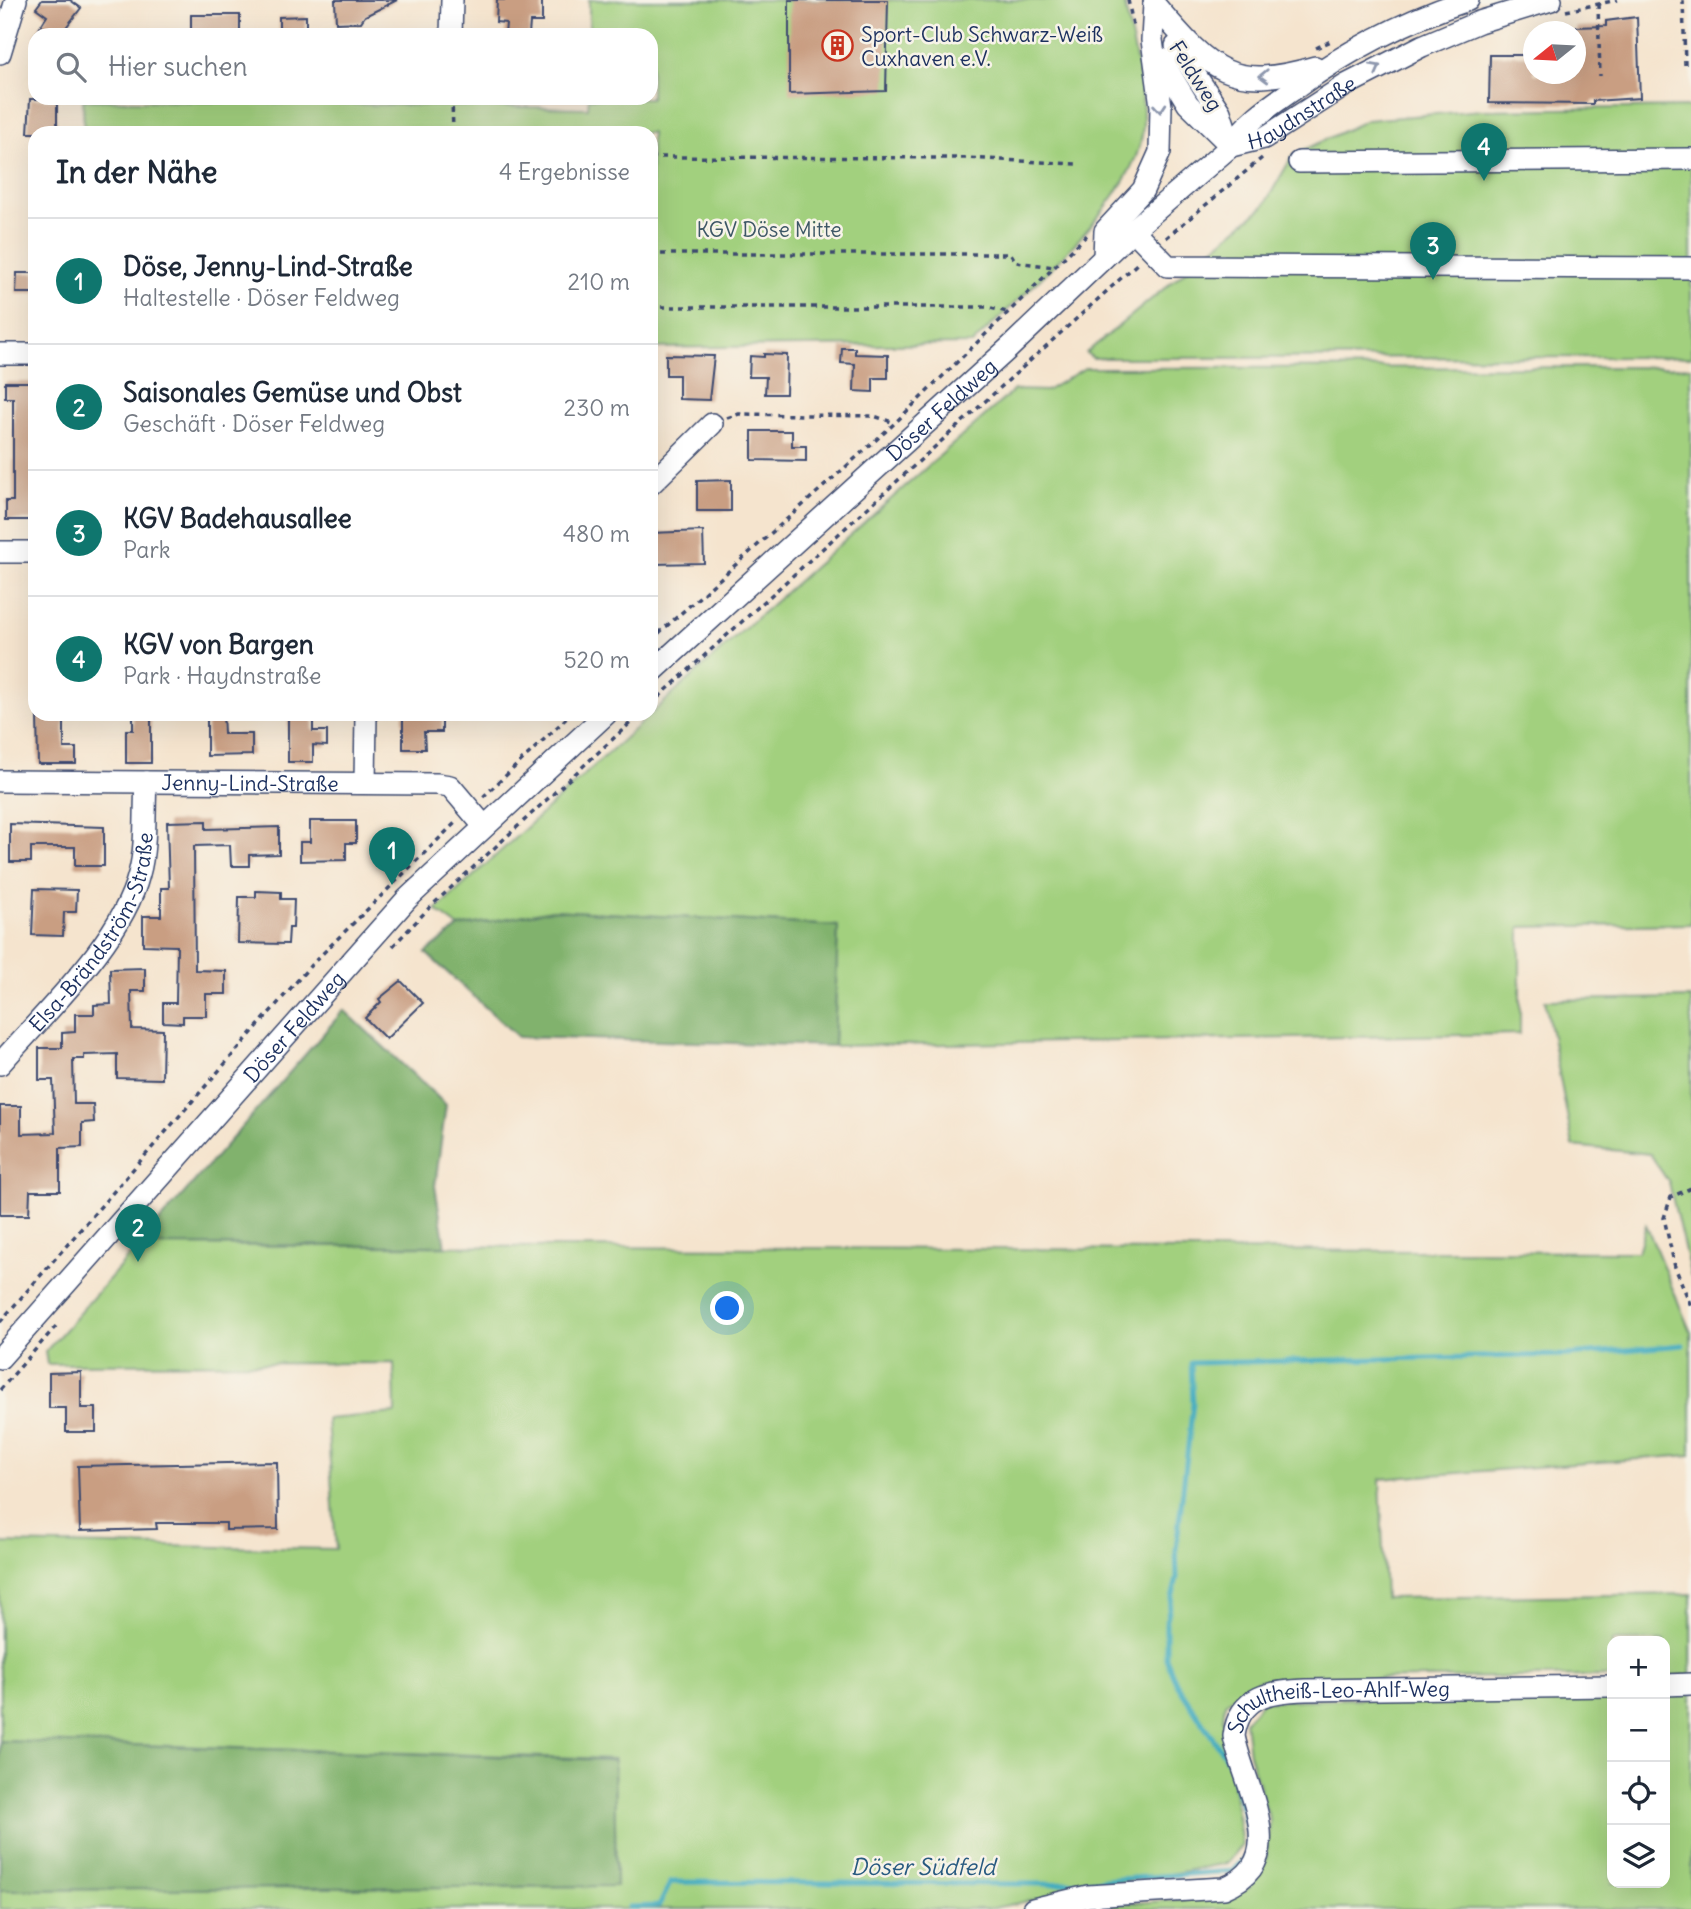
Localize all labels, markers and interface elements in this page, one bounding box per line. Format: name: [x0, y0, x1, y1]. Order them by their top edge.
place label: Sport-Club Schwarz-Weiß Cuxhaven e.V.: [861, 21, 1103, 72]
north arrow: [1523, 21, 1586, 84]
search box: [28, 28, 658, 105]
building icon: Sport-Club Schwarz-Weiß Cuxhaven e.V.: [821, 29, 855, 63]
street label: Feldweg: [1163, 36, 1229, 116]
icon: search: [52, 48, 90, 86]
text: Hier suchen: [108, 50, 248, 83]
one-way arrow: [1369, 63, 1381, 77]
street label: Haydnstraße: [1245, 69, 1360, 155]
one-way arrow: [1259, 69, 1270, 84]
one-way arrow: [1153, 102, 1168, 114]
pin: 4: [1461, 123, 1507, 181]
text: In der Nähe: [56, 153, 218, 191]
text: 4 Ergebnisse: [499, 157, 630, 186]
park label: KGV Döse Mitte: [696, 216, 842, 243]
pin: 3: [1410, 222, 1456, 280]
text: Döse, Jenny-Lind-Straße: [123, 250, 413, 283]
text: 1: [74, 267, 84, 296]
text: 210 m: [567, 267, 630, 296]
text: Haltestelle · Döser Feldweg: [123, 283, 400, 312]
street label: Döser Feldweg: [880, 353, 1002, 467]
text: Saisonales Gemüse und Obst: [123, 376, 462, 409]
text: 2: [73, 393, 85, 422]
text: 230 m: [564, 393, 630, 422]
text: Geschäft · Döser Feldweg: [123, 409, 385, 438]
text: KGV Badehausallee: [123, 502, 352, 535]
text: 3: [72, 519, 86, 548]
text: 480 m: [563, 519, 630, 548]
text: Park: [123, 535, 171, 564]
text: KGV von Bargen: [123, 628, 314, 661]
text: 4: [72, 645, 86, 674]
text: 520 m: [563, 645, 630, 674]
text: Park · Haydnstraße: [123, 661, 321, 690]
street label: Jenny-Lind-Straße: [161, 769, 339, 797]
pin: 1: [369, 827, 415, 885]
street label: Elsa-Brändström-Straße: [23, 832, 158, 1037]
street label: Döser Feldweg: [237, 965, 350, 1088]
pin: 2: [115, 1204, 161, 1262]
your location: [710, 1291, 744, 1325]
map controls: [1607, 1636, 1670, 1888]
button: +: [1607, 1636, 1670, 1699]
street label: Schultheiß-Leo-Ahlf-Weg: [1221, 1675, 1450, 1736]
button: −: [1607, 1699, 1670, 1762]
button: locate: [1607, 1762, 1670, 1825]
button: layers: [1607, 1825, 1670, 1888]
water label: Döser Südfeld: [851, 1852, 999, 1881]

